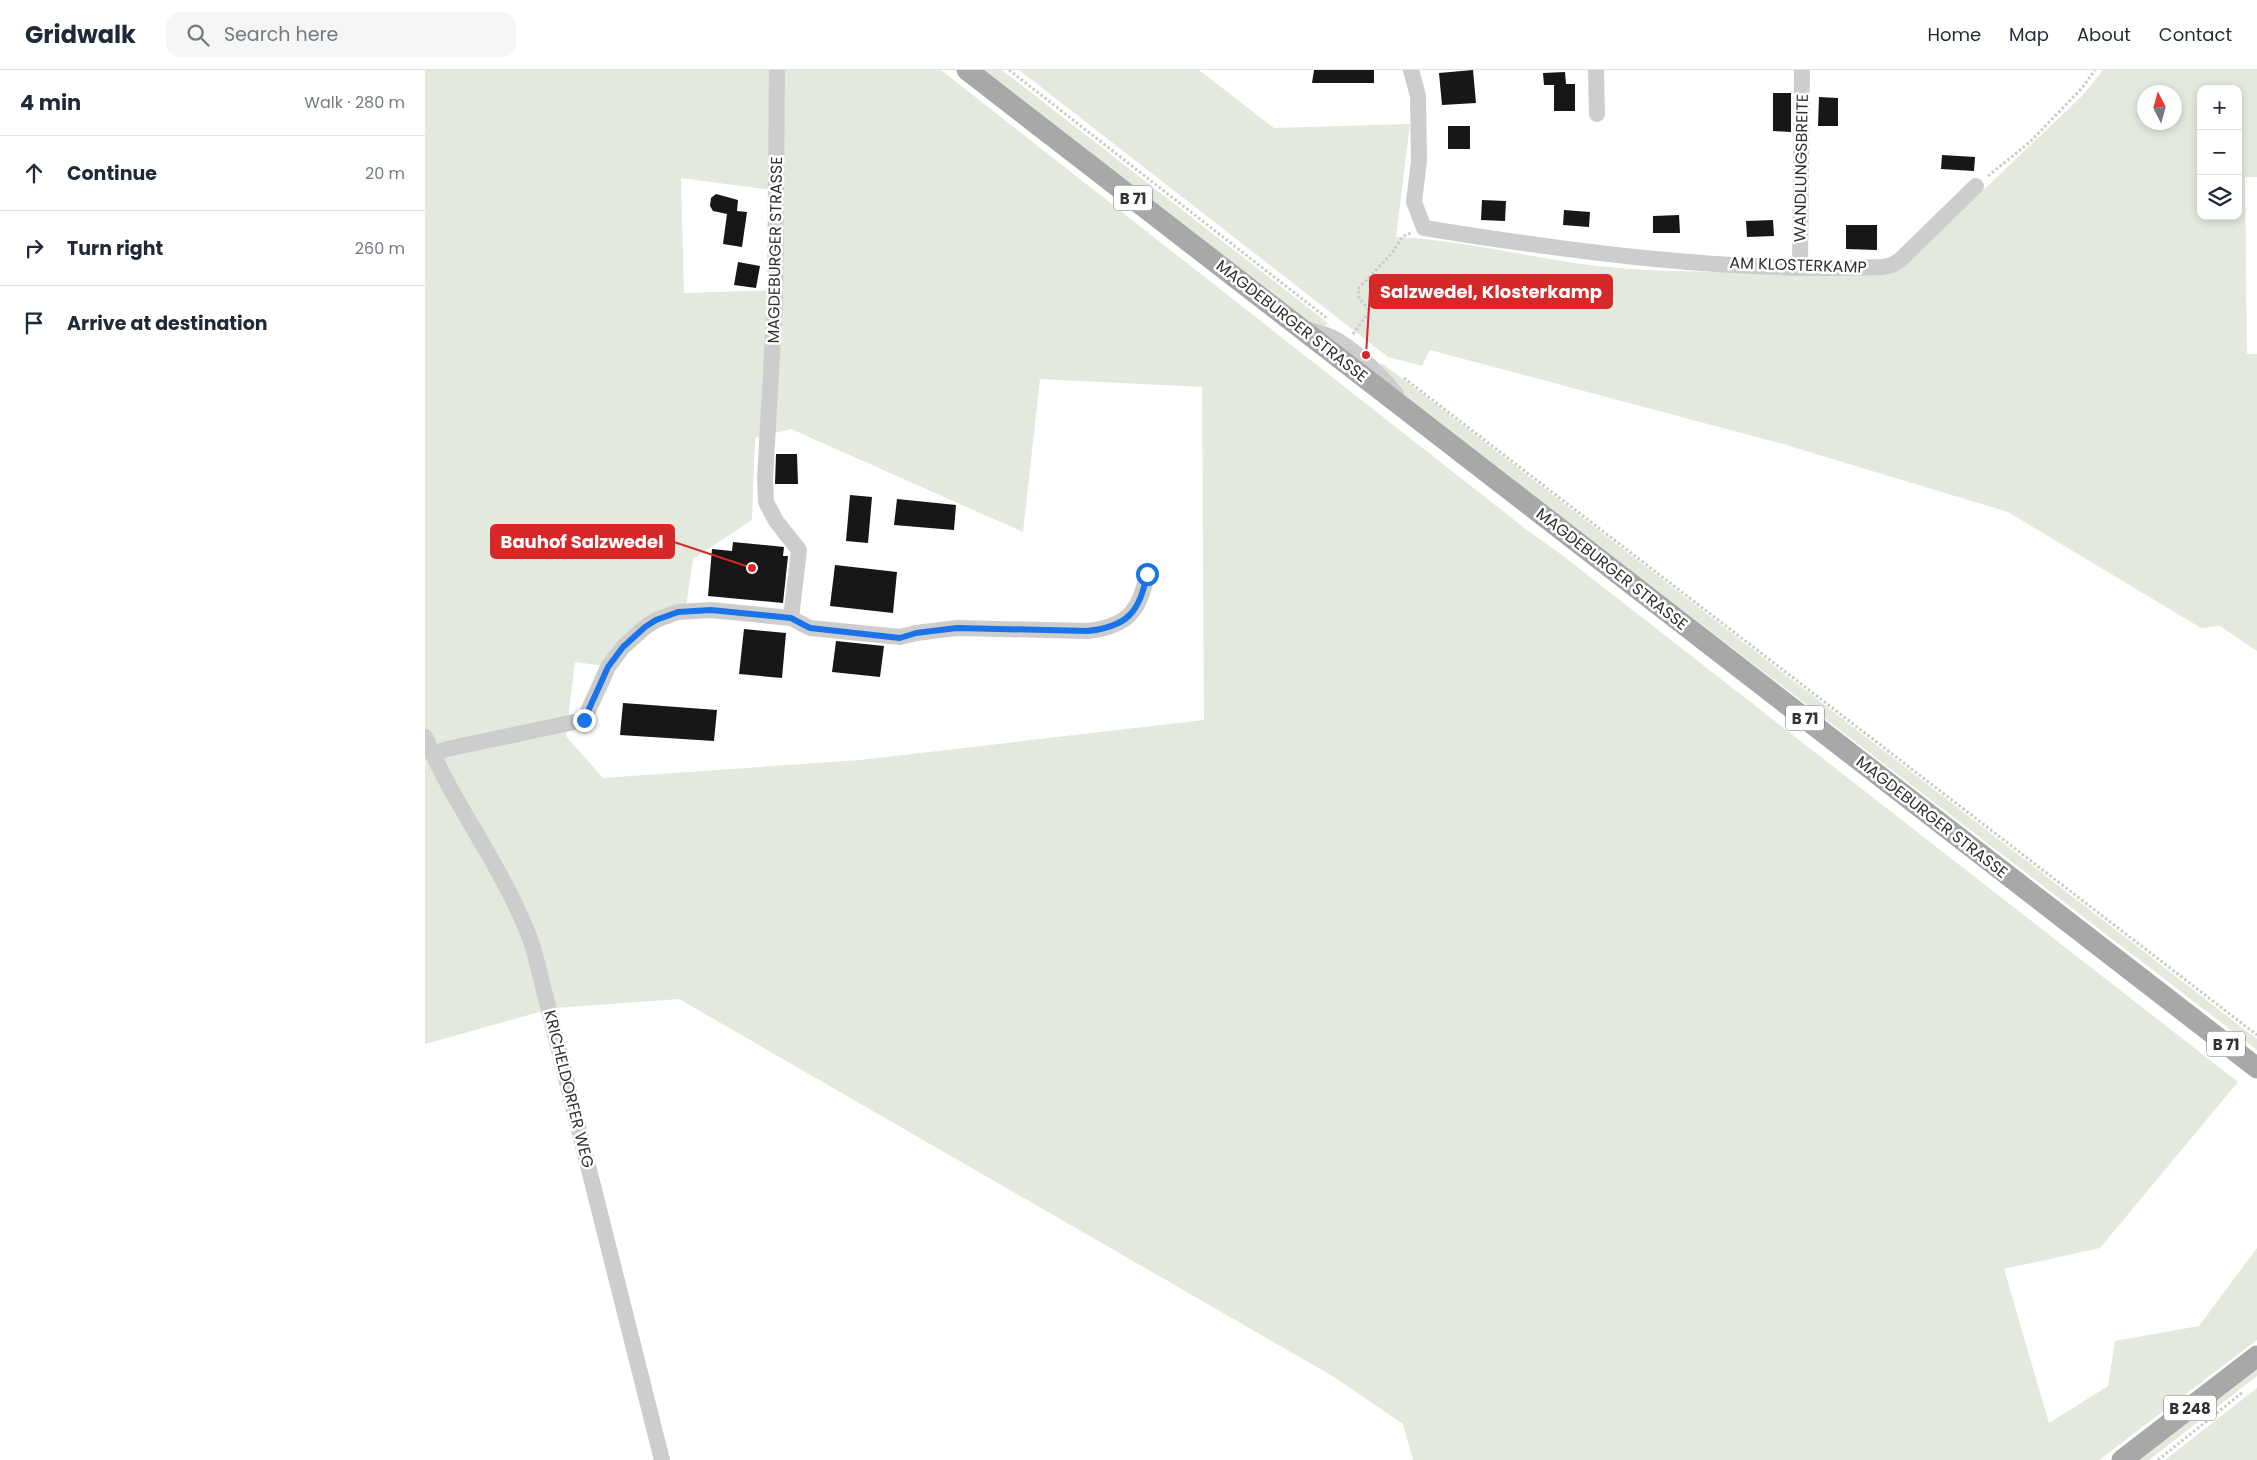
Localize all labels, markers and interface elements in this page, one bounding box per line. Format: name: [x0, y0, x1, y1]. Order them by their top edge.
search box: [166, 12, 516, 57]
text: Gridwalk: [25, 18, 136, 51]
icon: search: [184, 21, 212, 49]
text: Search here: [224, 21, 338, 48]
text: Home: [1927, 22, 1981, 47]
text: Map: [2009, 22, 2049, 47]
text: About: [2077, 22, 2131, 47]
text: Contact: [2159, 22, 2232, 47]
north arrow: [2137, 85, 2182, 130]
map controls: [2197, 85, 2242, 220]
button: +: [2197, 85, 2242, 130]
text: 4 min: [20, 88, 81, 117]
text: Walk · 280 m: [304, 91, 405, 114]
street label: WANDLUNGSBREITE: [1788, 94, 1814, 242]
button: −: [2197, 130, 2242, 175]
street label: MAGDEBURGER STRASSE: [762, 156, 788, 344]
icon: ahead: [20, 159, 48, 187]
text: Continue: [67, 160, 157, 187]
text: 20 m: [365, 162, 405, 185]
button: layers: [2197, 175, 2242, 220]
road number: B 71: [1114, 186, 1152, 210]
icon: right: [20, 234, 48, 262]
text: Turn right: [67, 235, 163, 262]
text: 260 m: [355, 237, 405, 260]
street label: AM KLOSTERKAMP: [1729, 251, 1867, 279]
street label: MAGDEBURGER STRASSE: [1211, 254, 1373, 388]
callout: Salzwedel, Klosterkamp: [1370, 275, 1612, 308]
text: Salzwedel, Klosterkamp: [1380, 279, 1602, 304]
icon: arrive: [20, 309, 48, 337]
text: Arrive at destination: [67, 310, 268, 337]
street label: MAGDEBURGER STRASSE: [1531, 502, 1693, 636]
callout: Bauhof Salzwedel: [491, 525, 674, 558]
text: Bauhof Salzwedel: [501, 529, 663, 554]
route start: [1136, 563, 1159, 586]
road number: B 71: [1786, 706, 1824, 730]
route end: [573, 709, 596, 732]
street label: MAGDEBURGER STRASSE: [1851, 750, 2013, 884]
street label: KRICHELDORFER WEG: [538, 1008, 600, 1170]
road number: B 71: [2207, 1032, 2245, 1056]
road number: B 248: [2164, 1396, 2216, 1420]

